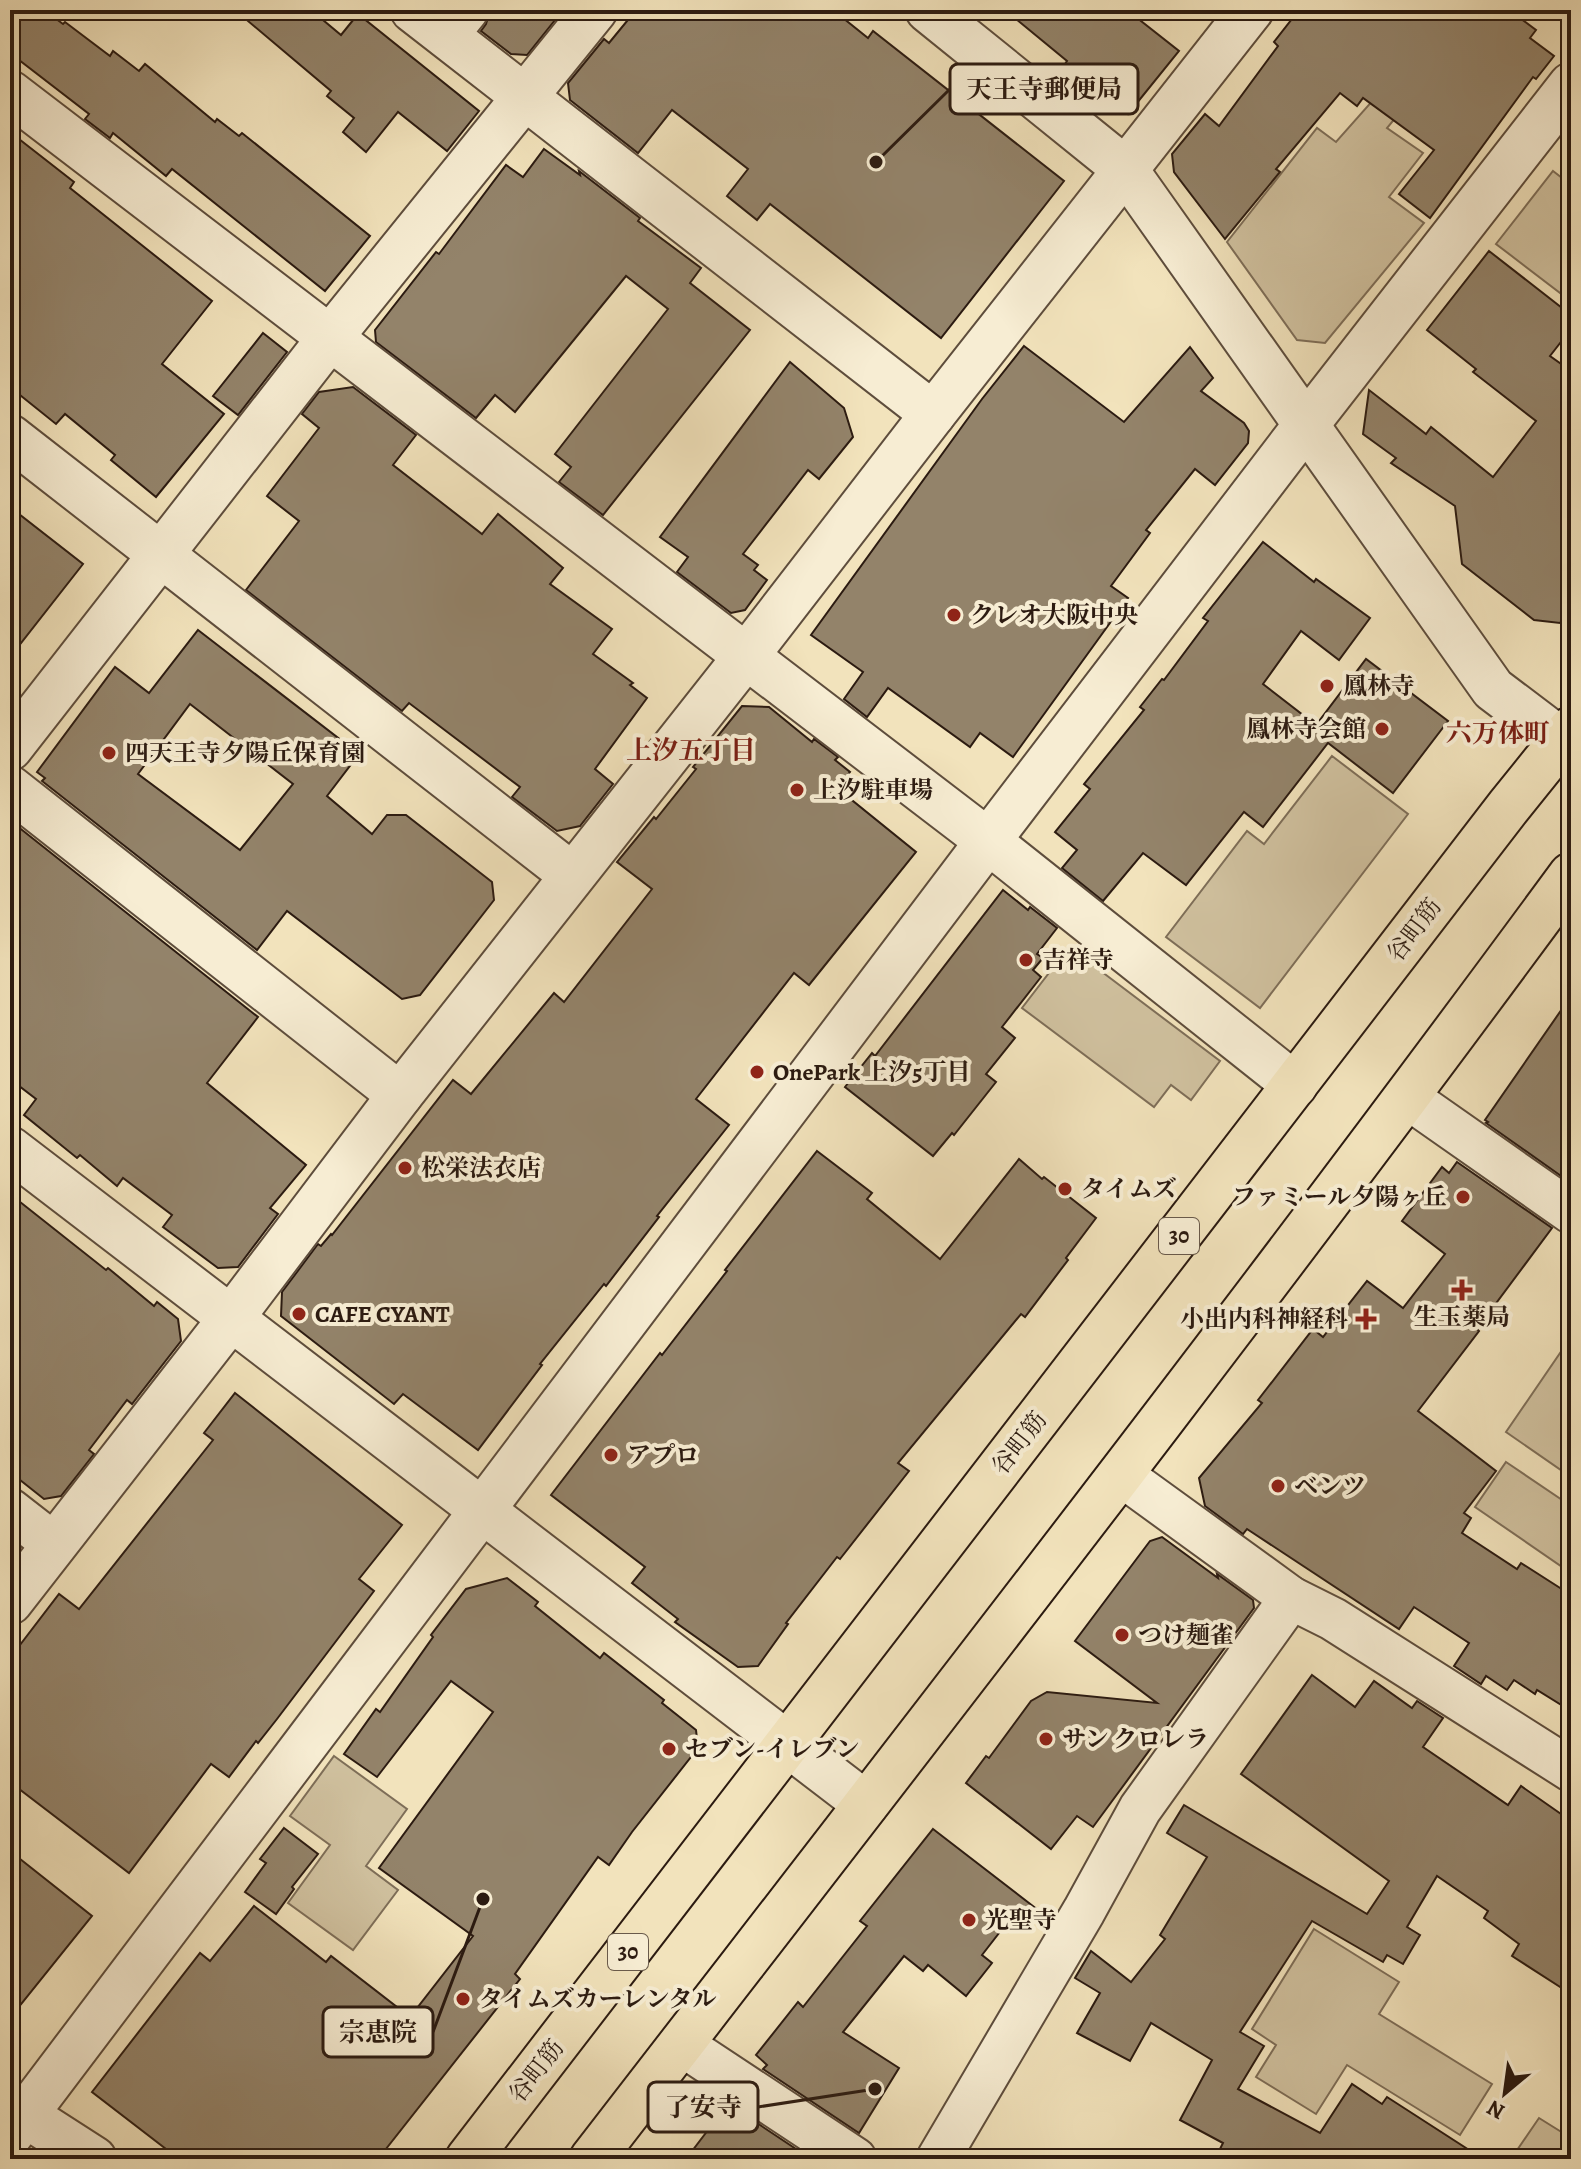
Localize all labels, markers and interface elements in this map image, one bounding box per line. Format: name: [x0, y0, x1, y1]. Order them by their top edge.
callout: 天王寺郵便局: [950, 64, 1138, 114]
text: 天王寺郵便局: [966, 72, 1122, 107]
place label: クレオ大阪中央: [970, 599, 1138, 631]
marker: クレオ大阪中央: [945, 606, 963, 624]
place label: 鳳林寺: [1343, 670, 1415, 702]
marker: 鳳林寺: [1318, 677, 1336, 695]
place label: 鳳林寺会館: [1246, 713, 1366, 745]
district label: 六万体町: [1446, 716, 1550, 751]
marker: 鳳林寺会館: [1373, 720, 1391, 738]
district label: 上汐五丁目: [626, 733, 756, 768]
place label: 四天王寺夕陽丘保育園: [125, 737, 365, 769]
marker: 四天王寺夕陽丘保育園: [100, 744, 118, 762]
place label: 上汐駐車場: [813, 774, 933, 806]
marker: 上汐駐車場: [788, 781, 806, 799]
street label: 谷町筋: [1380, 892, 1448, 968]
place label: 吉祥寺: [1042, 944, 1114, 976]
marker: 吉祥寺: [1017, 951, 1035, 969]
place label: OnePark 上汐5丁目: [773, 1056, 970, 1088]
marker: OnePark 上汐5丁目: [748, 1063, 766, 1081]
place label: 松栄法衣店: [421, 1152, 541, 1184]
marker: 松栄法衣店: [396, 1159, 414, 1177]
place label: タイムズ: [1081, 1173, 1177, 1205]
marker: タイムズ: [1056, 1180, 1074, 1198]
place label: ファミール夕陽ヶ丘: [1232, 1181, 1447, 1213]
marker: ファミール夕陽ヶ丘: [1454, 1188, 1472, 1206]
road number: 30: [1159, 1218, 1199, 1254]
marker: 生玉薬局: [1453, 1281, 1471, 1299]
place label: CAFE CYANT: [315, 1298, 450, 1330]
place label: 生玉薬局: [1414, 1301, 1510, 1333]
place label: 小出内科神経科: [1180, 1303, 1348, 1335]
marker: CAFE CYANT: [290, 1305, 308, 1323]
marker: 小出内科神経科: [1355, 1308, 1377, 1330]
street label: 谷町筋: [984, 1405, 1054, 1481]
place label: アプロ: [627, 1439, 699, 1471]
marker: アプロ: [602, 1446, 620, 1464]
place label: ベンツ: [1294, 1470, 1366, 1502]
marker: ベンツ: [1269, 1477, 1287, 1495]
place label: つけ麺雀: [1138, 1619, 1234, 1651]
marker: つけ麺雀: [1113, 1626, 1131, 1644]
place label: サン クロレラ: [1062, 1723, 1209, 1755]
marker: サン クロレラ: [1037, 1730, 1055, 1748]
place label: セブン-イレブン: [685, 1733, 860, 1765]
marker: セブン-イレブン: [660, 1740, 678, 1758]
place label: 光聖寺: [985, 1904, 1057, 1936]
marker: 光聖寺: [960, 1911, 978, 1929]
road number: 30: [608, 1934, 648, 1970]
place label: タイムズカーレンタル: [479, 1983, 716, 2015]
marker: タイムズカーレンタル: [454, 1990, 472, 2008]
callout: 宗恵院: [323, 2007, 433, 2057]
text: 宗恵院: [339, 2015, 417, 2050]
street label: 谷町筋: [501, 2033, 571, 2109]
north arrow: [1465, 2053, 1545, 2133]
callout: 了安寺: [648, 2082, 758, 2132]
text: 了安寺: [664, 2090, 742, 2125]
text: N: [1482, 2093, 1510, 2127]

